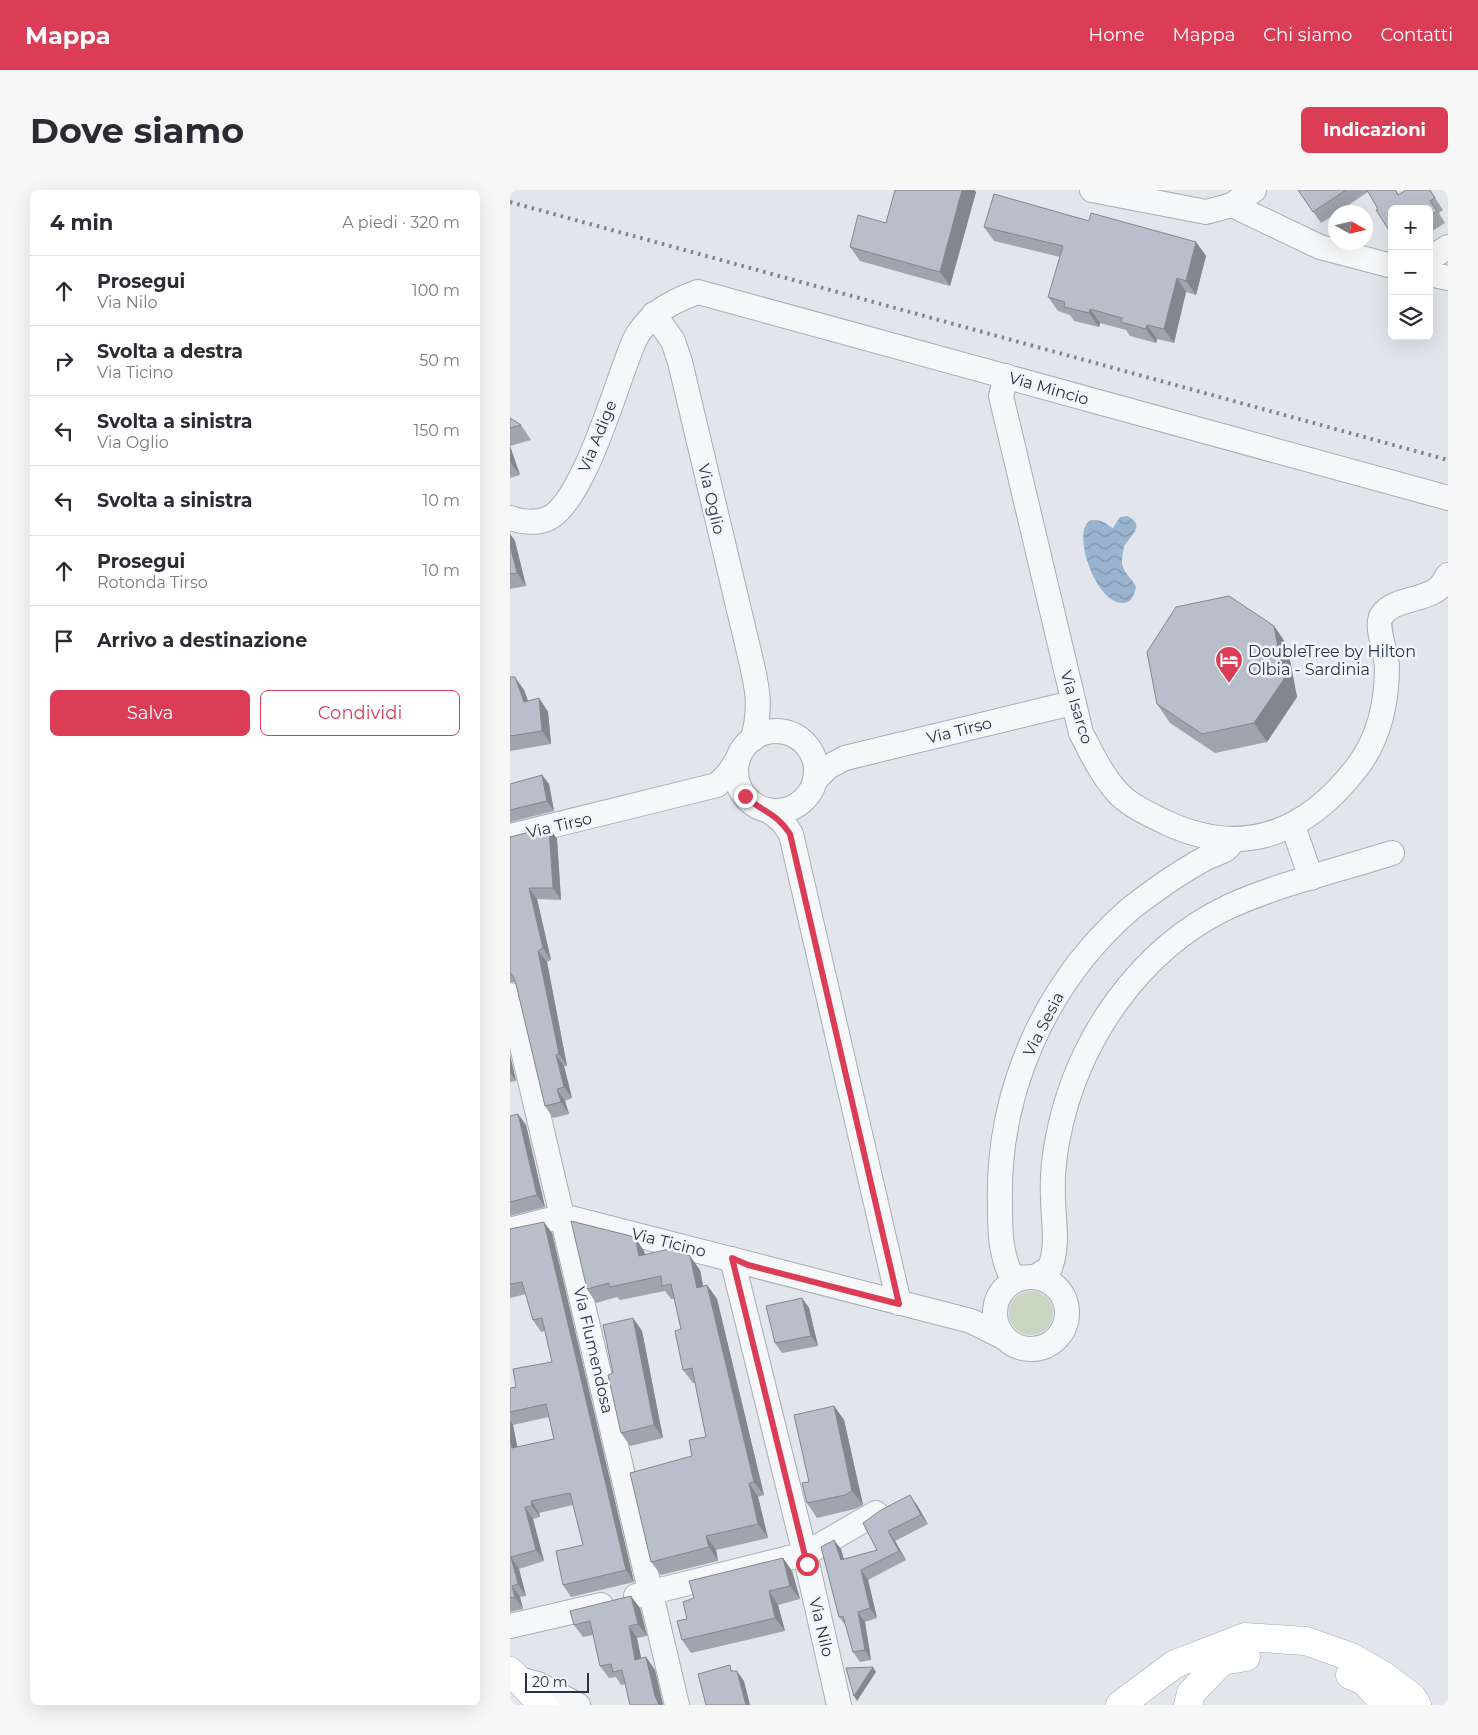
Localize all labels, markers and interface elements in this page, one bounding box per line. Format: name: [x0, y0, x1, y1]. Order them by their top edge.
text: Mappa: [25, 21, 110, 50]
text: Home: [1089, 24, 1145, 46]
text: Mappa: [1173, 24, 1235, 46]
text: Chi siamo: [1263, 24, 1352, 46]
text: Contatti: [1380, 24, 1453, 46]
button: Indicazioni: [1301, 107, 1448, 153]
text: Dove siamo: [30, 109, 244, 152]
north arrow: [1328, 205, 1373, 250]
map controls: [1388, 205, 1433, 340]
button: +: [1388, 205, 1433, 250]
text: 4 min: [50, 210, 113, 235]
text: A piedi · 320 m: [342, 213, 460, 232]
button: −: [1388, 250, 1433, 295]
text: Prosegui: [97, 270, 185, 293]
icon: ahead: [50, 277, 78, 305]
text: 100 m: [412, 281, 460, 300]
text: Via Nilo: [97, 293, 157, 312]
button: layers: [1388, 295, 1433, 340]
text: Svolta a destra: [97, 340, 243, 363]
icon: right: [50, 347, 78, 375]
text: 50 m: [419, 351, 460, 370]
text: Via Ticino: [97, 363, 173, 382]
street label: Via Mincio: [1007, 368, 1091, 409]
street label: Via Adige: [574, 397, 621, 475]
text: Svolta a sinistra: [97, 410, 252, 433]
icon: left: [50, 417, 78, 445]
text: 150 m: [413, 421, 460, 440]
text: Via Oglio: [97, 433, 169, 452]
street label: Via Oglio: [694, 462, 729, 536]
icon: left: [50, 487, 78, 515]
text: Svolta a sinistra: [97, 489, 252, 512]
text: 10 m: [422, 491, 460, 510]
text: Prosegui: [97, 550, 185, 573]
icon: ahead: [50, 557, 78, 585]
text: 10 m: [422, 561, 460, 580]
text: Rotonda Tirso: [97, 573, 208, 592]
icon: arrive: [50, 627, 78, 655]
text: Arrivo a destinazione: [97, 629, 307, 652]
place label: DoubleTree by Hilton Olbia - Sardinia: [1248, 642, 1416, 679]
hotel icon: DoubleTree by Hilton Olbia - Sardinia: [1214, 645, 1244, 684]
street label: Via Isarco: [1056, 668, 1097, 746]
button: Salva: [50, 690, 250, 736]
button: Condividi: [260, 690, 460, 736]
street label: Via Tirso: [925, 713, 994, 748]
route end: [734, 785, 757, 808]
street label: Via Tirso: [525, 809, 594, 842]
street label: Via Sesia: [1019, 989, 1068, 1060]
street label: Via Ticino: [630, 1224, 708, 1261]
street label: Via Flumendosa: [570, 1285, 617, 1415]
route start: [796, 1553, 819, 1576]
street label: Via Nilo: [805, 1596, 838, 1659]
scale bar: [525, 1670, 589, 1693]
text: 20 m: [532, 1673, 568, 1691]

